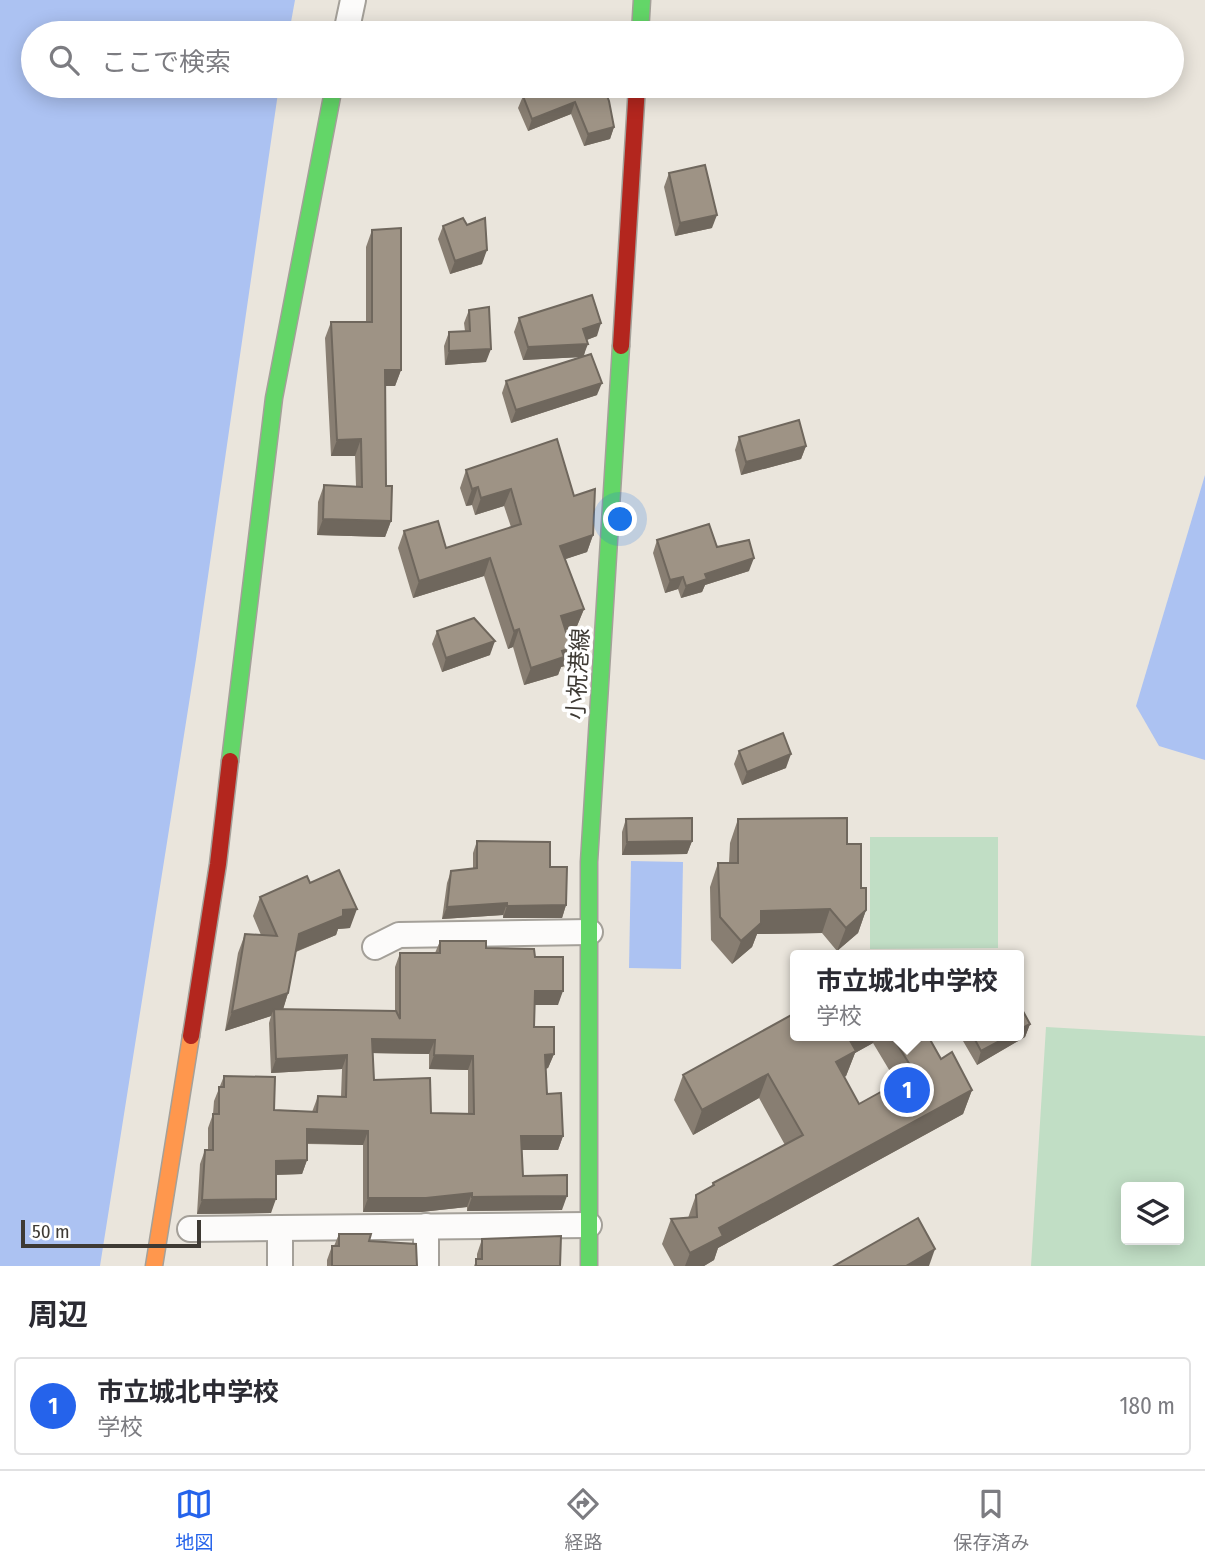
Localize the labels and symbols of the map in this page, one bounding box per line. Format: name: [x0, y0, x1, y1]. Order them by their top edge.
your location: [603, 502, 637, 536]
street label: 小祝港線: [562, 627, 594, 721]
pin: 1: [884, 1064, 930, 1116]
scale bar: [21, 1217, 201, 1249]

